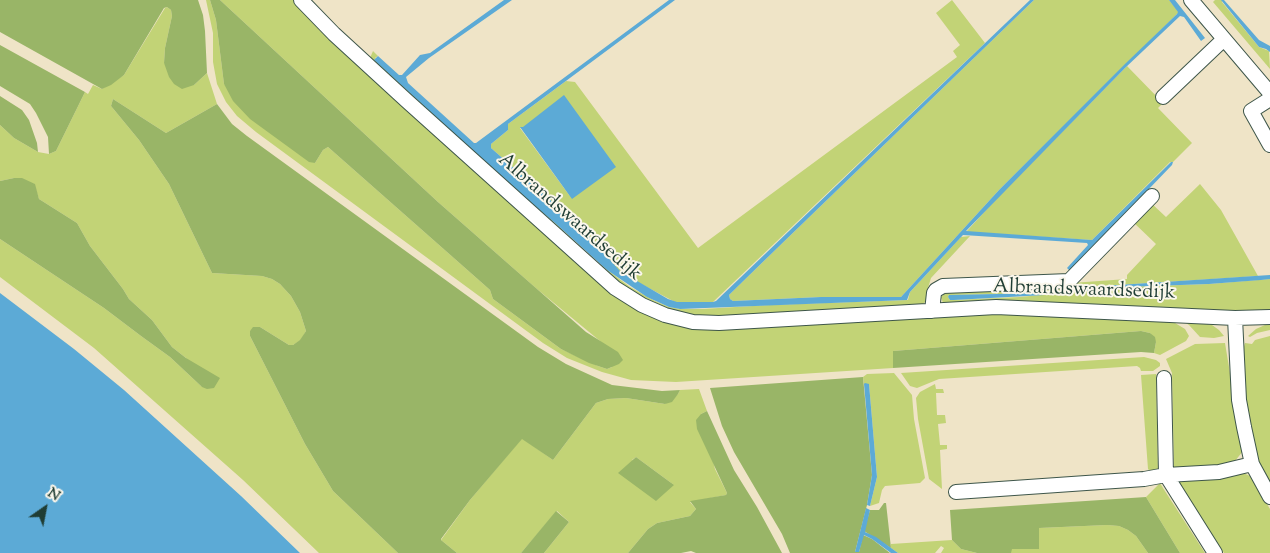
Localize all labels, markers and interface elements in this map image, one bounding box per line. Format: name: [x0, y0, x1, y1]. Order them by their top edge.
street label: Albrandswaardsedijk: [492, 149, 646, 287]
street label: Albrandswaardsedijk: [992, 276, 1176, 306]
north arrow: [20, 483, 70, 533]
text: N: [43, 484, 63, 507]

